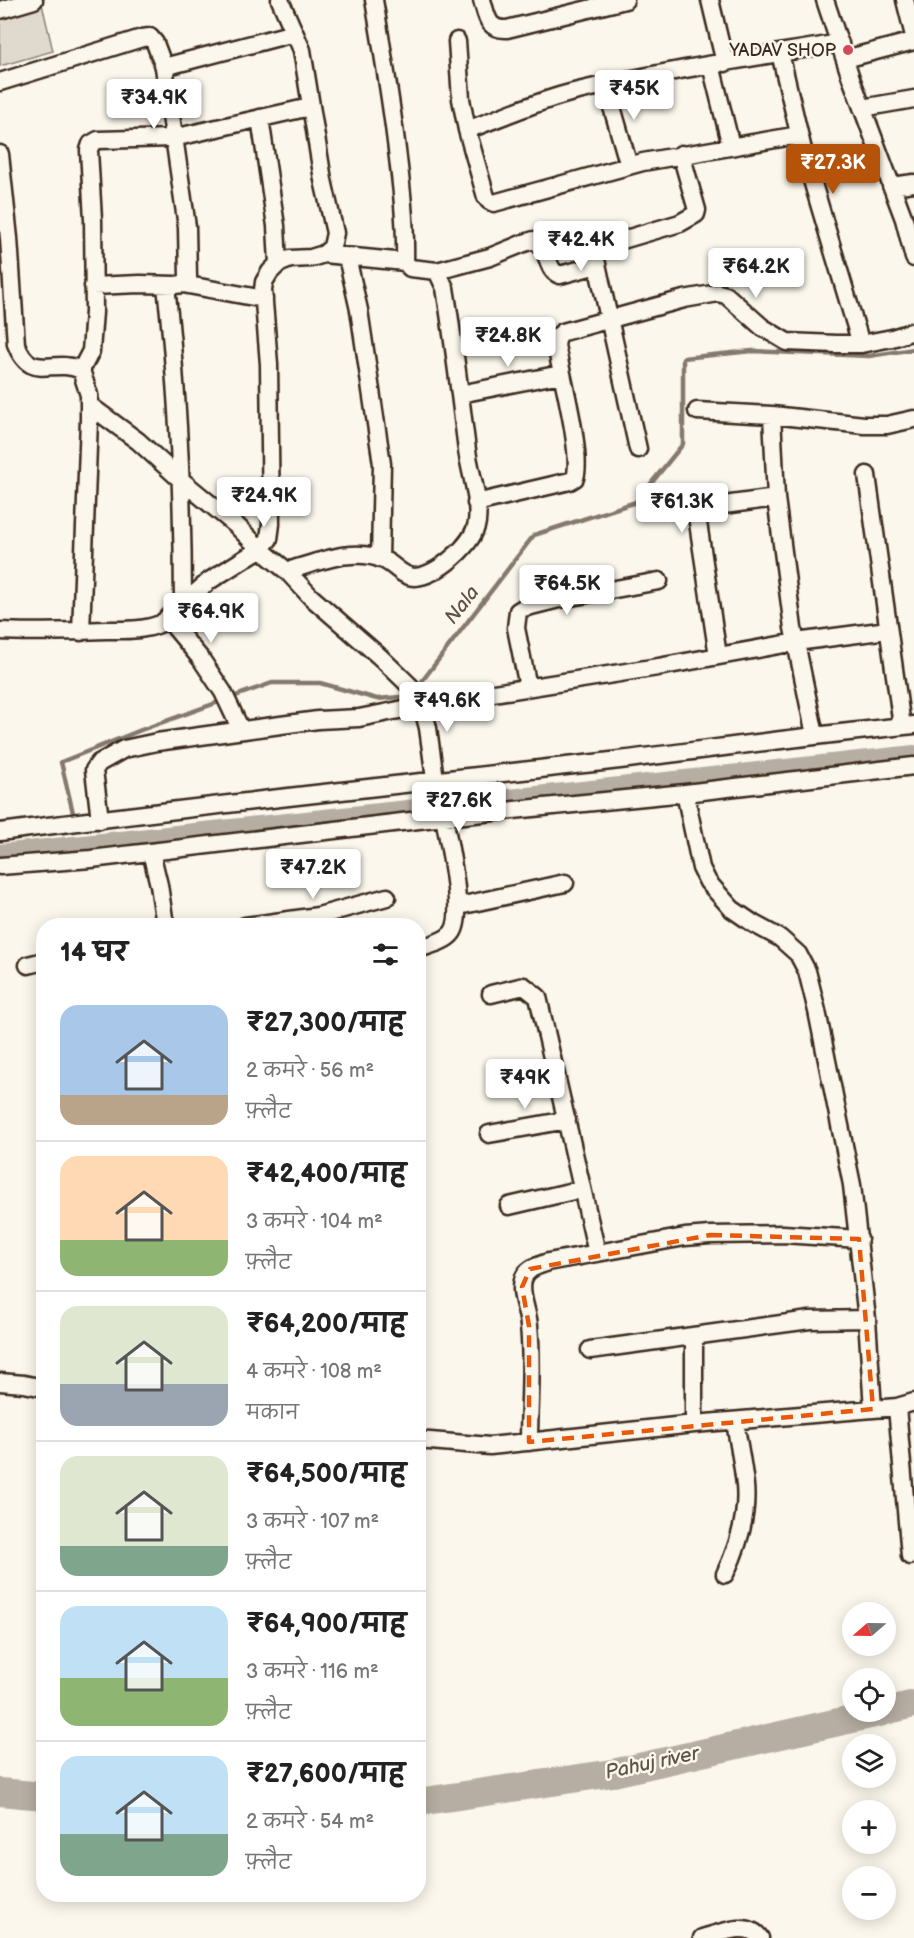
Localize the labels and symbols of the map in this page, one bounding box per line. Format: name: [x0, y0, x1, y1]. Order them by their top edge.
place label: YADAV SHOP: [728, 40, 837, 61]
marker: YADAV SHOP: [841, 43, 855, 57]
pin: ₹45K: [598, 70, 670, 121]
pin: ₹34.9K: [105, 79, 203, 130]
pin: ₹27.3K: [784, 144, 882, 195]
pin: ₹42.4K: [532, 221, 630, 272]
pin: ₹64.2K: [707, 248, 805, 299]
pin: ₹24.8K: [459, 317, 557, 368]
pin: ₹24.9K: [215, 477, 313, 528]
pin: ₹61.3K: [633, 483, 731, 534]
pin: ₹64.5K: [518, 565, 616, 616]
water label: Nala: [440, 581, 484, 629]
pin: ₹64.9K: [162, 593, 260, 644]
pin: ₹49.6K: [398, 682, 496, 733]
pin: ₹27.6K: [410, 782, 508, 833]
pin: ₹47.2K: [264, 849, 362, 900]
pin: ₹49K: [489, 1059, 561, 1110]
north arrow: [842, 1602, 896, 1656]
water label: Pahuj river: [603, 1741, 703, 1785]

